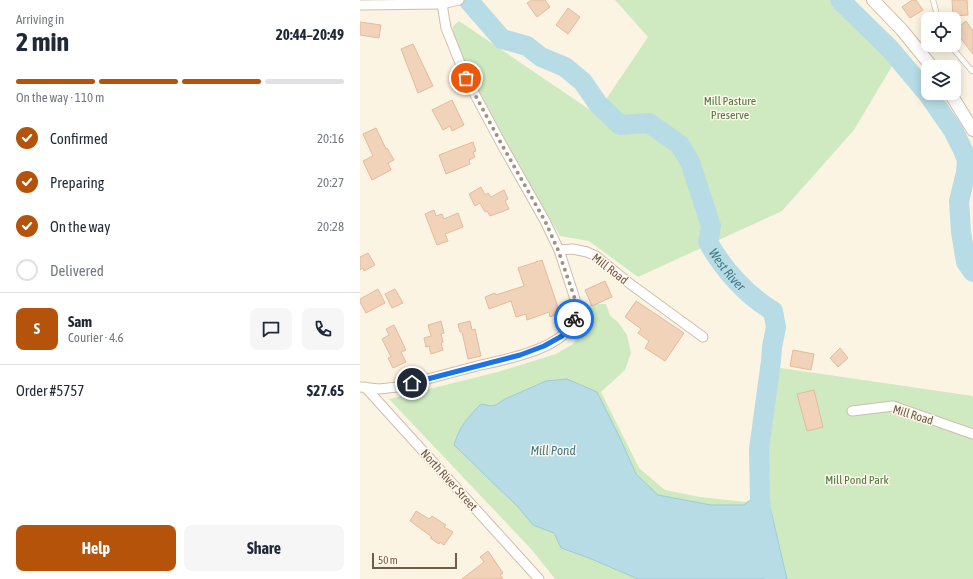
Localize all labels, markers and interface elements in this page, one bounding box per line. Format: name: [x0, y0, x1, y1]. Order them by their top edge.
text: Arriving in: [16, 12, 64, 27]
map controls: [921, 12, 961, 100]
button: locate: [921, 12, 961, 52]
text: 20:44–20:49: [276, 26, 344, 43]
text: 2 min: [16, 27, 69, 57]
button: layers: [921, 60, 961, 100]
pin: [449, 61, 483, 95]
icon: bag: [455, 67, 477, 89]
text: On the way · 110 m: [16, 90, 104, 105]
park label: Mill Pasture Preserve: [704, 94, 756, 122]
icon: check: [16, 127, 38, 149]
text: Confirmed: [50, 130, 108, 147]
text: 20:16: [317, 131, 344, 146]
icon: check: [16, 171, 38, 193]
text: Preparing: [50, 174, 104, 191]
text: 20:27: [317, 175, 344, 190]
icon: check: [16, 215, 38, 237]
text: On the way: [50, 218, 111, 235]
text: 20:28: [317, 219, 344, 234]
water label: West River: [706, 245, 749, 294]
street label: Mill Road: [589, 251, 631, 287]
text: Delivered: [50, 262, 104, 279]
courier: [554, 299, 594, 339]
button: chat: [250, 308, 292, 350]
button: phone: [302, 308, 344, 350]
icon: bike: [563, 308, 585, 330]
text: Sam: [68, 313, 92, 330]
text: S: [34, 320, 40, 337]
text: Courier · 4.6: [68, 330, 124, 345]
pin: [395, 366, 429, 400]
icon: home: [401, 372, 423, 394]
text: Order #5757: [16, 382, 84, 399]
text: $27.65: [307, 382, 344, 399]
street label: Mill Road: [891, 402, 935, 428]
water label: Mill Pond: [530, 443, 576, 458]
street label: North River Street: [418, 446, 481, 514]
park label: Mill Pond Park: [825, 473, 889, 487]
button: Help: [16, 525, 176, 571]
button: Share: [184, 525, 344, 571]
scale bar: [372, 551, 457, 570]
text: 50 m: [378, 554, 398, 566]

